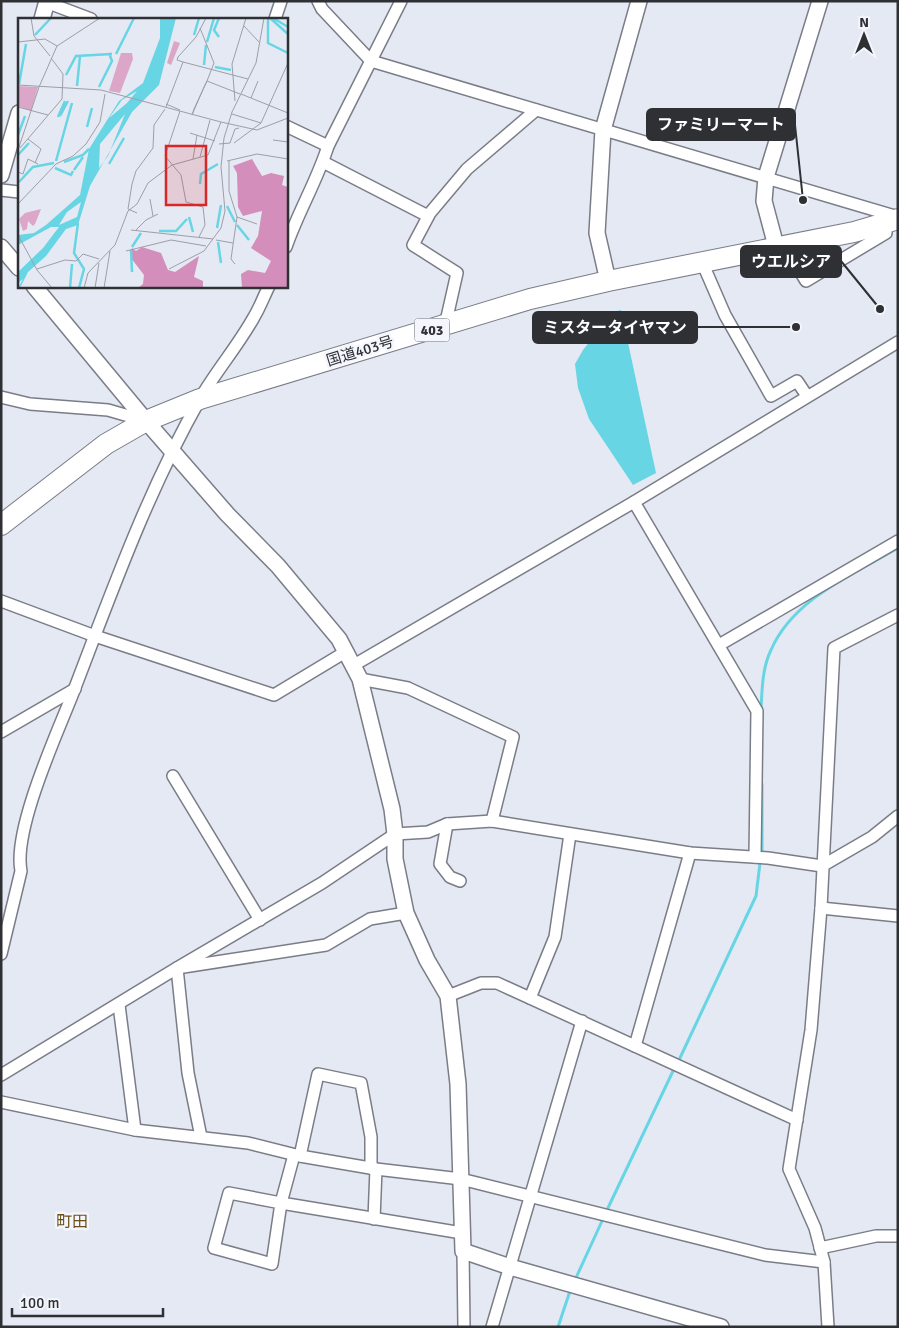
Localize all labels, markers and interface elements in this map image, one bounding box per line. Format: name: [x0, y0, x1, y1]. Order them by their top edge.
north arrow: [839, 10, 889, 60]
text: N: [859, 14, 869, 31]
inset map: [18, 18, 288, 288]
callout: ファミリーマート: [647, 109, 795, 140]
text: ファミリーマート: [657, 115, 785, 135]
callout: ウエルシア: [741, 246, 841, 277]
text: ウエルシア: [751, 252, 831, 272]
callout: ミスタータイヤマン: [533, 312, 697, 343]
road number: 403: [414, 318, 450, 342]
text: ミスタータイヤマン: [543, 318, 687, 338]
street label: 国道403号: [324, 332, 396, 370]
district label: 町田: [56, 1212, 88, 1232]
scale bar: [12, 1286, 164, 1318]
text: 100 m: [20, 1294, 60, 1312]

